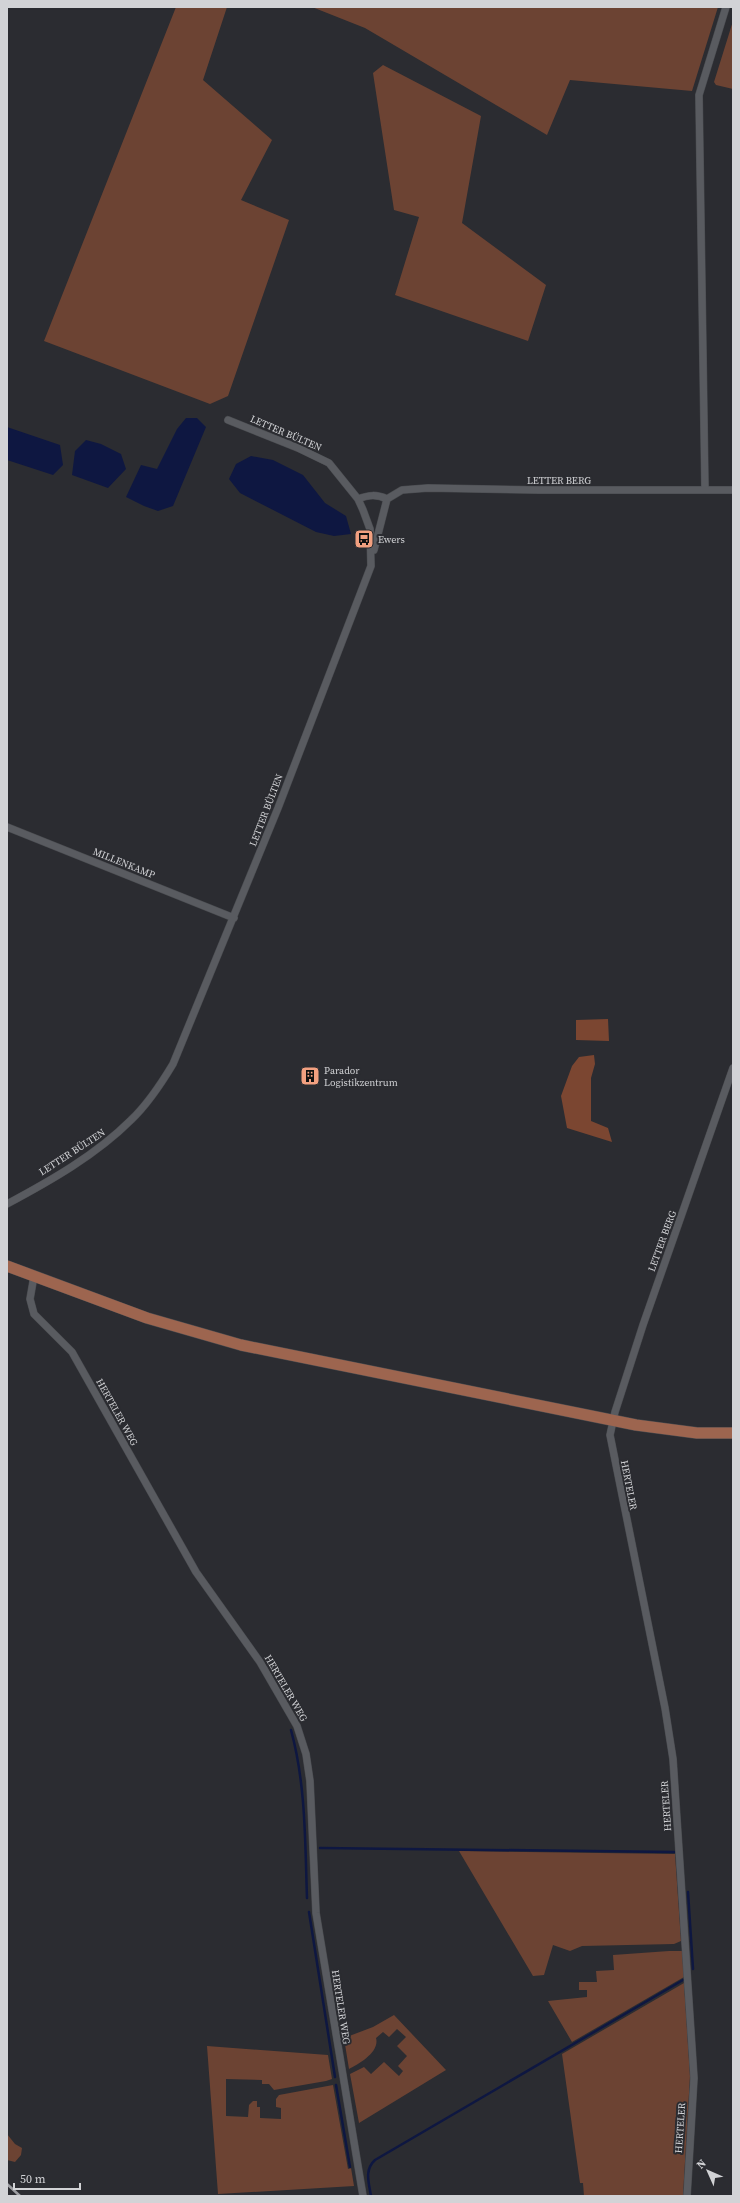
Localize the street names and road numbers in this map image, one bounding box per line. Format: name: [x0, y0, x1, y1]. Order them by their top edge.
street label: LETTER BÜLTEN: [248, 412, 324, 454]
street label: LETTER BERG: [527, 474, 591, 487]
street label: LETTER BÜLTEN: [246, 772, 286, 848]
street label: MILLENKAMP: [91, 845, 157, 881]
street label: LETTER BÜLTEN: [36, 1126, 108, 1178]
street label: LETTER BERG: [645, 1209, 679, 1273]
street label: HERTELER WEG: [93, 1376, 141, 1448]
street label: HERTELER: [618, 1459, 640, 1511]
street label: HERTELER WEG: [262, 1652, 310, 1724]
street label: HERTELER: [658, 1780, 674, 1832]
street label: HERTELER WEG: [329, 1969, 353, 2045]
street label: HERTELER: [672, 2102, 688, 2154]

